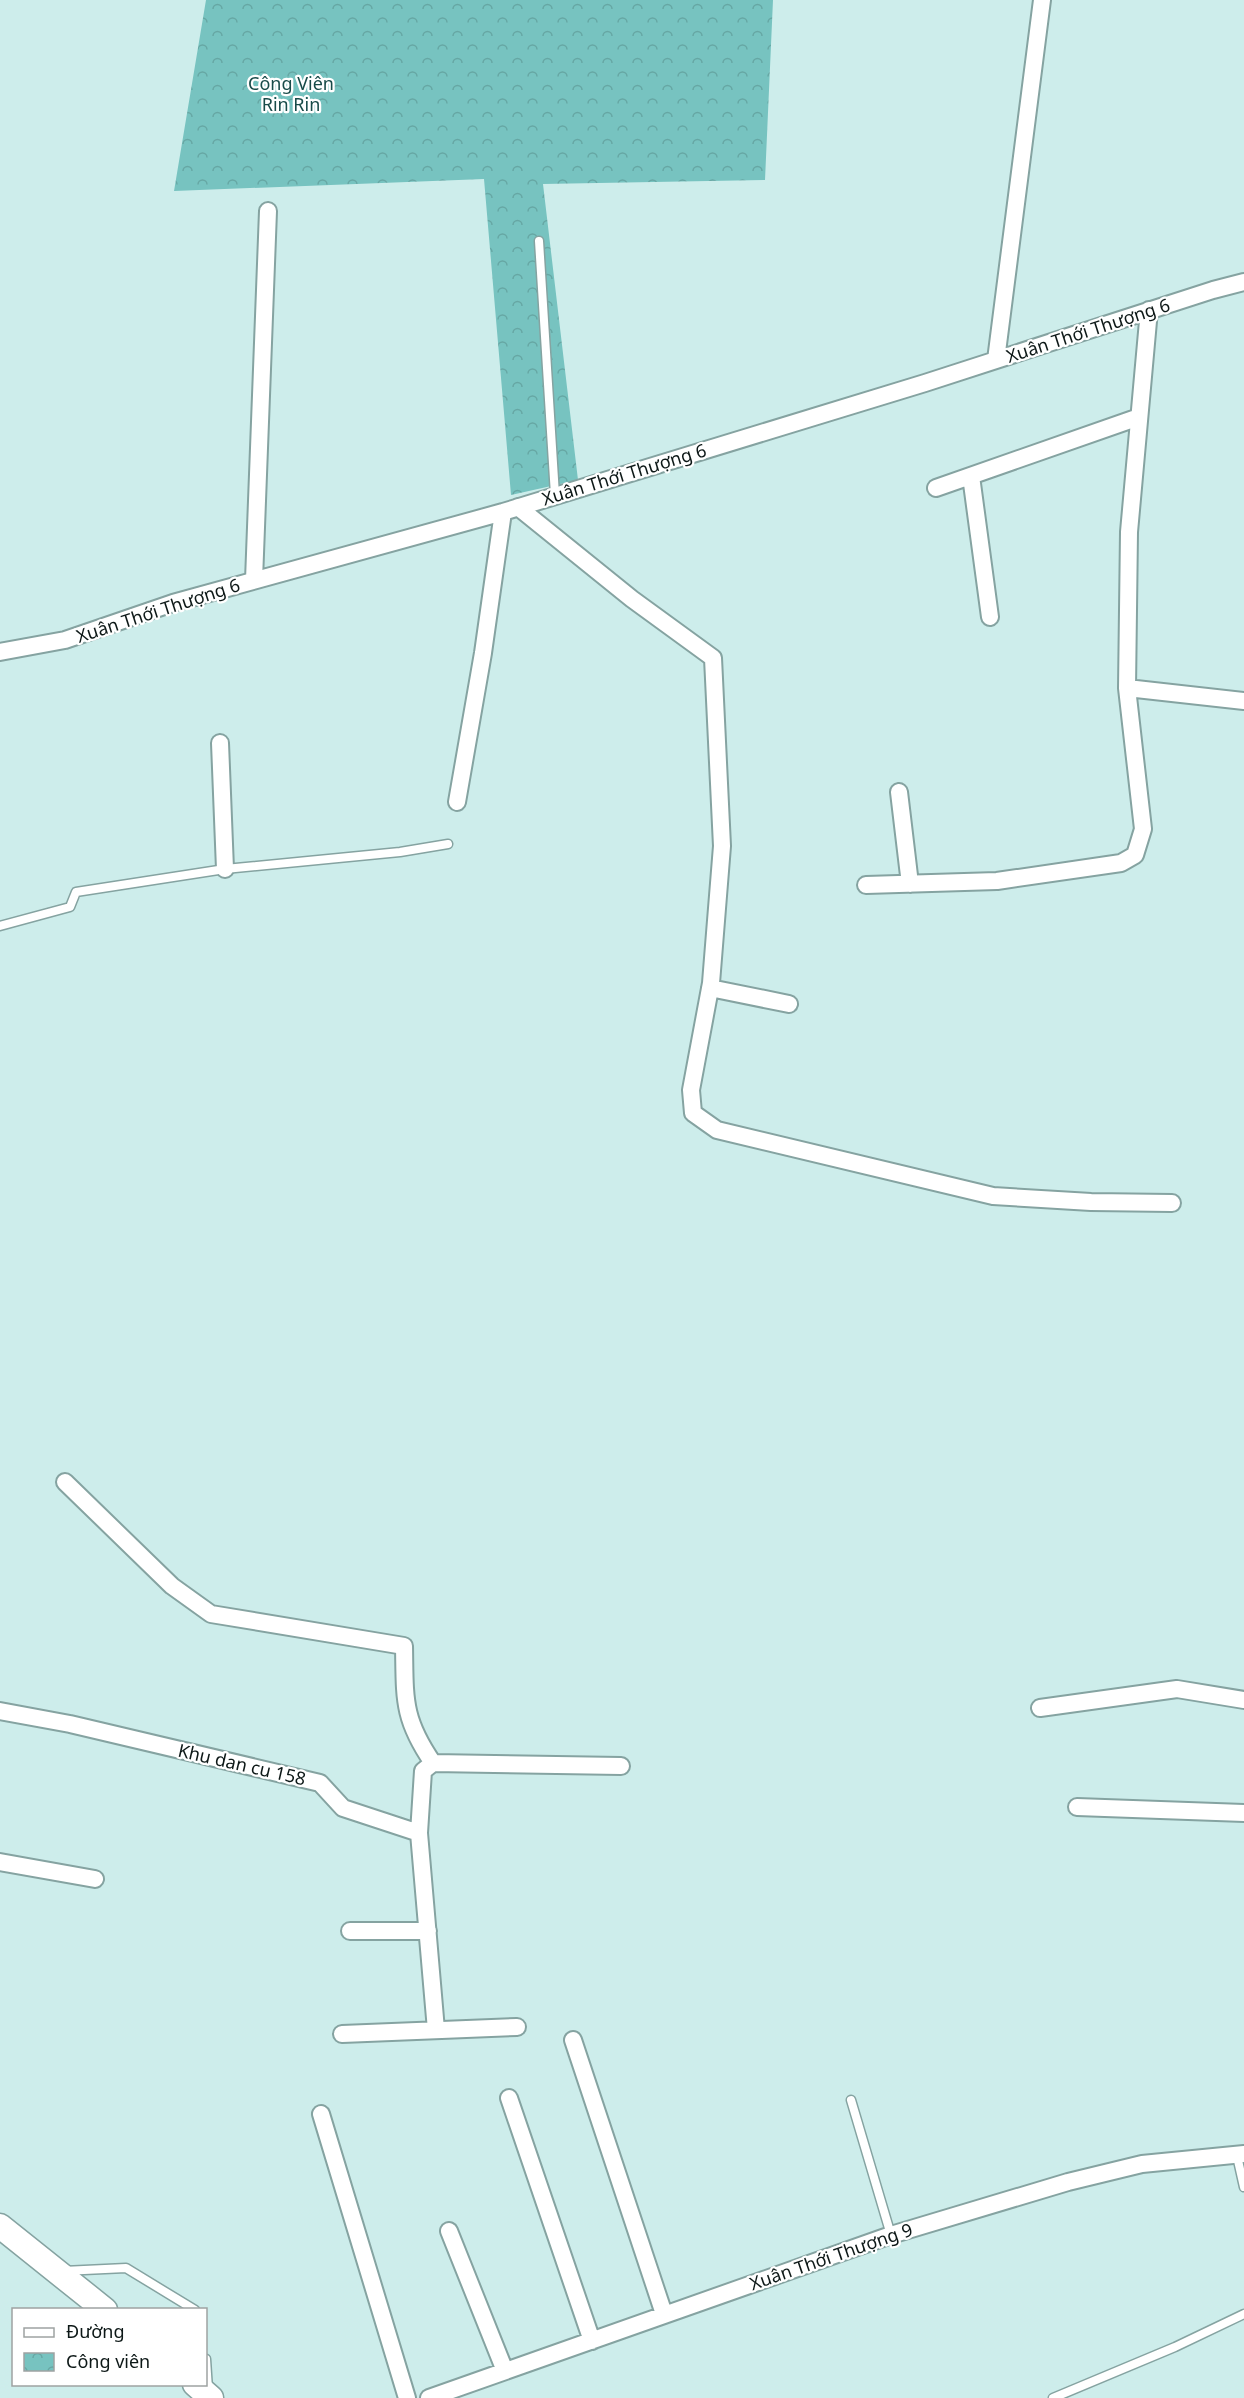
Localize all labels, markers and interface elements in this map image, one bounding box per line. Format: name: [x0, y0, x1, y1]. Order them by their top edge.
park label: Công Viên Rin Rin: [248, 71, 334, 116]
street label: Xuân Thới Thượng 6: [1003, 292, 1173, 368]
street label: Xuân Thới Thượng 6: [539, 438, 709, 510]
street label: Xuân Thới Thượng 6: [73, 572, 243, 648]
street label: Khu dan cu 158: [176, 1738, 308, 1790]
street label: Xuân Thới Thượng 9: [746, 2217, 916, 2295]
legend: [12, 2308, 207, 2386]
text: Đường: [66, 2319, 125, 2343]
text: Công viên: [66, 2349, 150, 2373]

